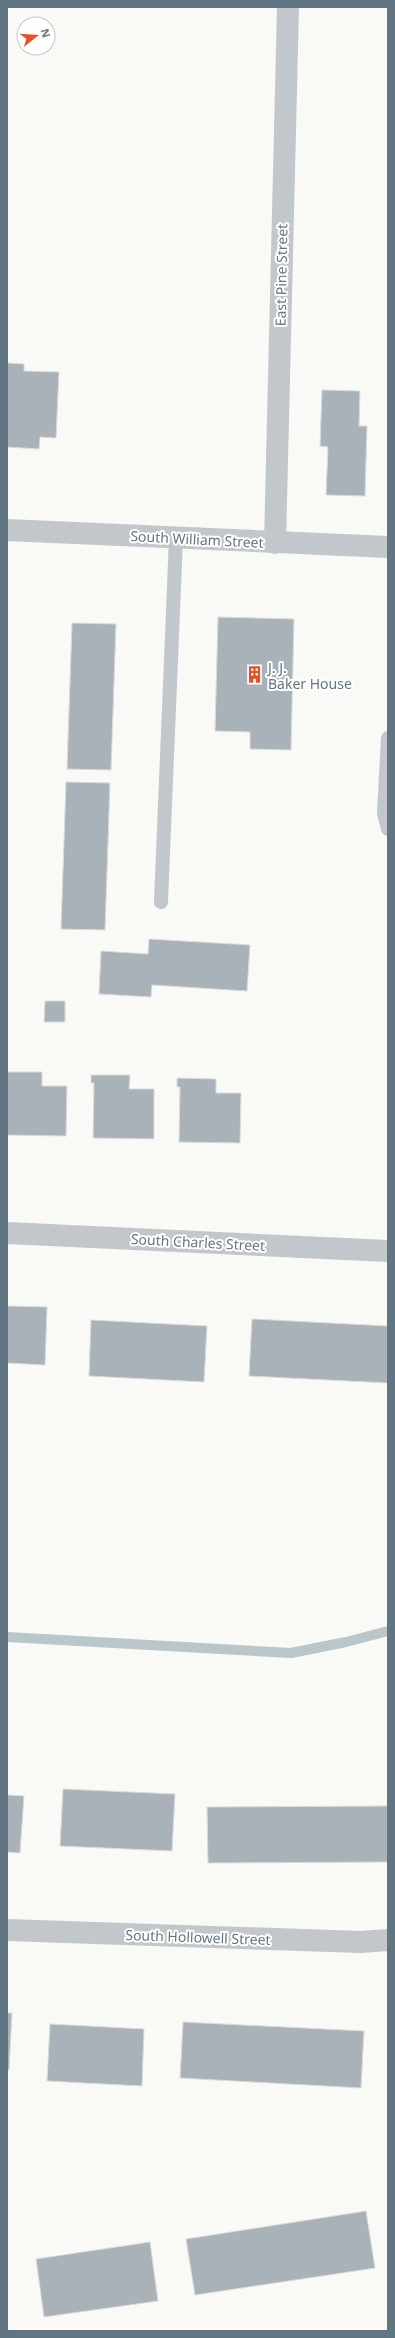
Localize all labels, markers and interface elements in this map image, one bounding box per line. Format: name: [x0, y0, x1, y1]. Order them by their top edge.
north arrow: [16, 16, 56, 56]
text: N: [38, 26, 55, 39]
street label: East Pine Street: [271, 224, 291, 326]
street label: South William Street: [130, 526, 264, 552]
place label: J. J. Baker House: [266, 658, 352, 693]
building icon: J. J. Baker House: [245, 665, 265, 685]
street label: South Charles Street: [130, 1229, 266, 1255]
street label: South Hollowell Street: [125, 1925, 271, 1949]

